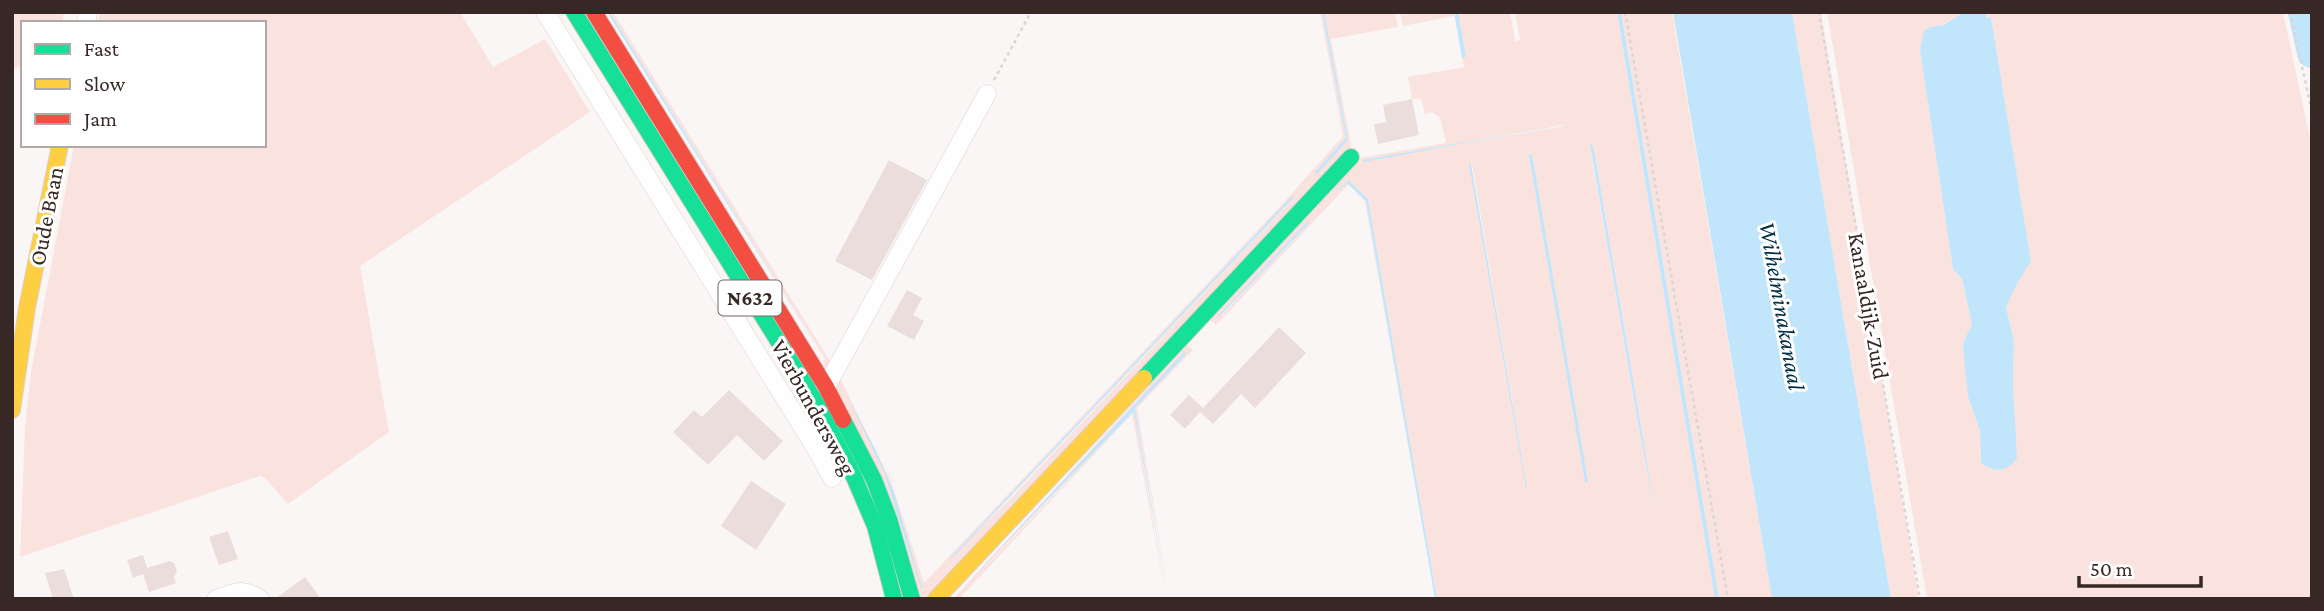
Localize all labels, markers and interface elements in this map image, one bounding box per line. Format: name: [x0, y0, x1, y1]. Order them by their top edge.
legend: [21, 21, 266, 147]
text: Fast: [84, 37, 120, 61]
text: Slow: [84, 72, 126, 96]
text: Jam: [82, 107, 117, 131]
street label: Oude Baan: [24, 164, 68, 268]
water label: Wilhelminakanaal: [1754, 220, 1811, 393]
street label: Kanaaldijk-Zuid: [1843, 231, 1895, 381]
road number: N632: [718, 280, 782, 316]
street label: Vierbundersweg: [766, 335, 862, 479]
scale bar: [2079, 544, 2202, 588]
text: 50 m: [2090, 557, 2133, 581]

